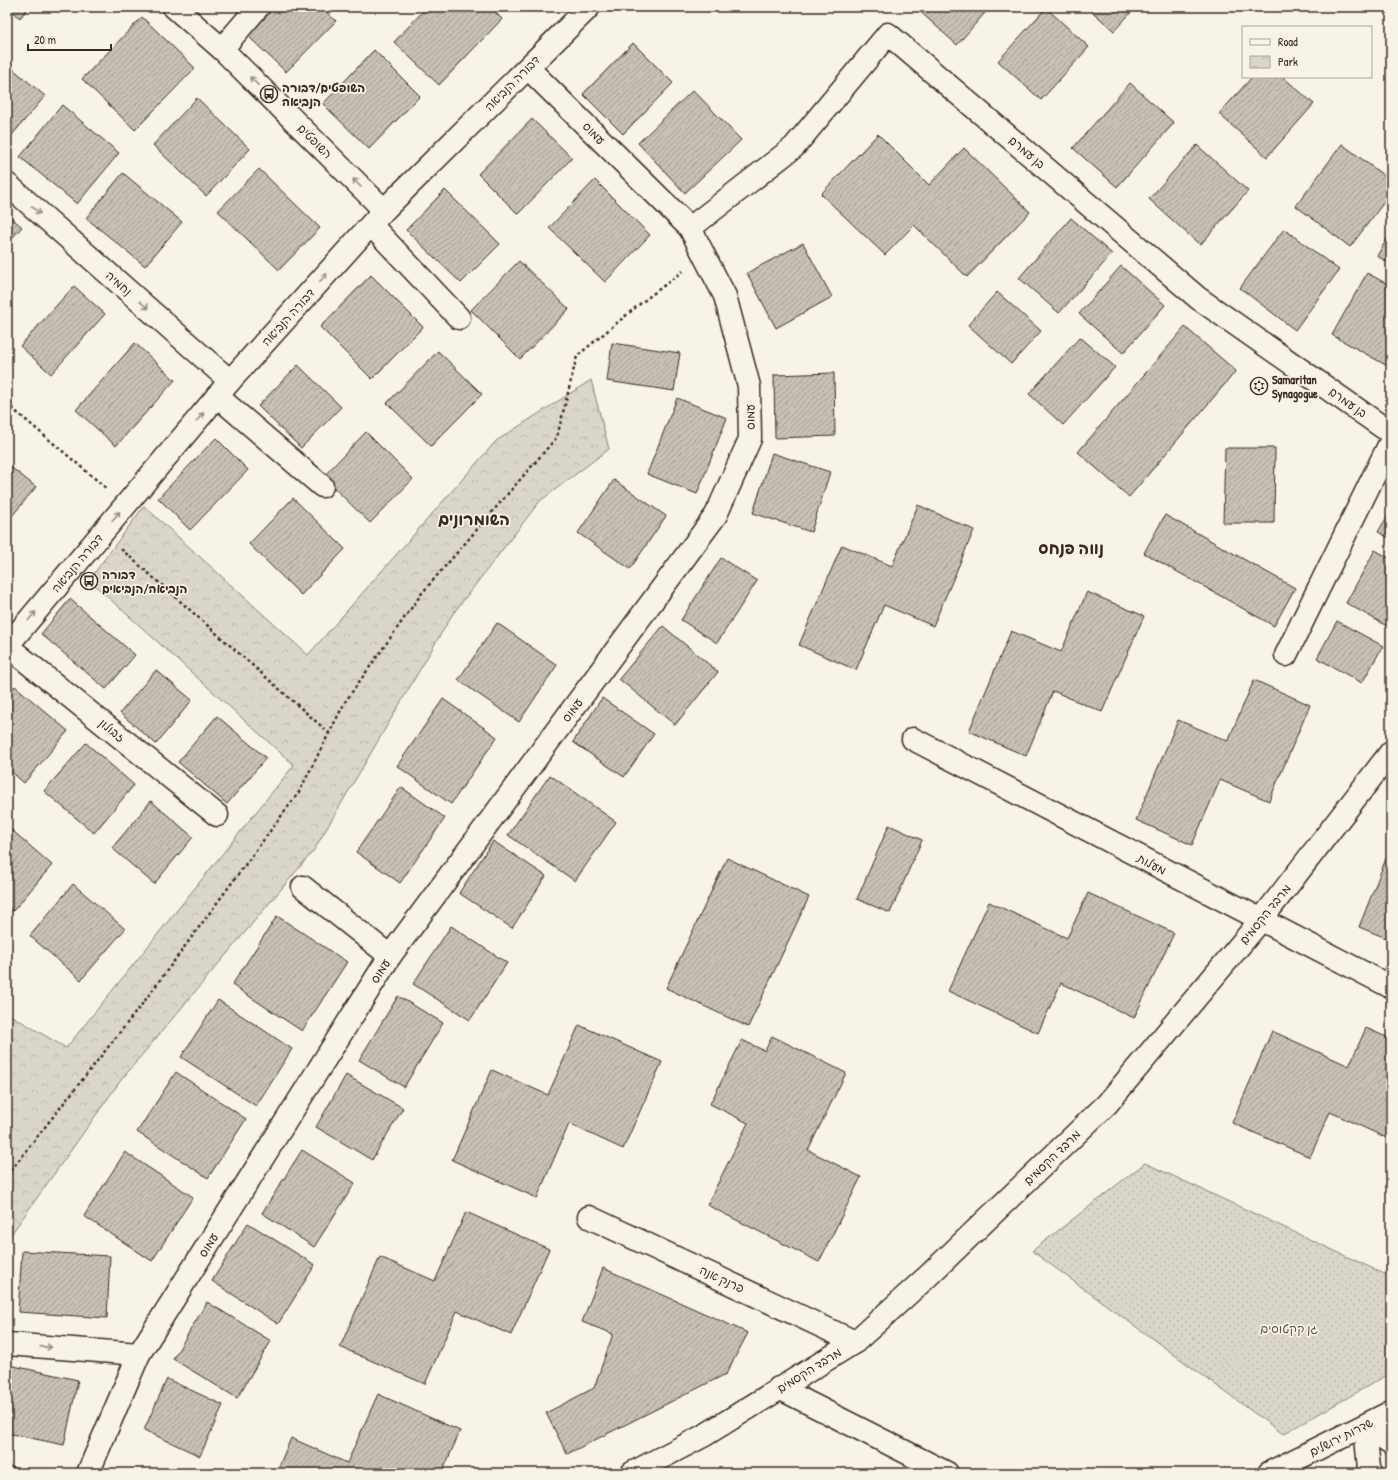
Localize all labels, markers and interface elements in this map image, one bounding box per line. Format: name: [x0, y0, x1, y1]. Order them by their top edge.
scale bar: [28, 26, 111, 52]
legend: [1242, 26, 1372, 78]
text: 20 m: [34, 31, 56, 48]
text: Road: [1278, 33, 1298, 50]
street label: דבורה הנביאה: [480, 51, 544, 115]
text: Park: [1278, 53, 1298, 70]
one-way arrow: [249, 76, 259, 86]
place label: השופטים/דבורה הנביאה: [282, 79, 365, 110]
bus stop icon: השופטים/דבורה הנביאה: [259, 84, 279, 104]
street label: עמוס: [579, 118, 609, 148]
street label: השופטים: [294, 120, 336, 162]
street label: בן עמרם: [1005, 132, 1049, 172]
one-way arrow: [352, 178, 362, 188]
one-way arrow: [31, 205, 41, 214]
street label: נחמיה: [102, 267, 136, 299]
one-way arrow: [319, 273, 328, 283]
street label: דבורה הנביאה: [258, 284, 319, 350]
one-way arrow: [139, 301, 149, 310]
place label: Samaritan Synagogue: [1272, 371, 1318, 403]
synagogue icon: Samaritan Synagogue: [1249, 376, 1269, 396]
street label: בן עמרם: [1326, 383, 1370, 421]
street label: עמוס: [741, 404, 759, 430]
one-way arrow: [195, 412, 204, 422]
district label: השומרונים: [438, 508, 510, 530]
one-way arrow: [111, 511, 120, 522]
street label: דבורה הנביאה: [47, 530, 107, 596]
district label: נווה פנחס: [1038, 537, 1104, 559]
place label: דבורה הנביאה/הנביאים: [102, 566, 188, 597]
bus stop icon: דבורה הנביאה/הנביאים: [79, 571, 99, 591]
one-way arrow: [28, 610, 37, 621]
street label: עמוס: [558, 694, 587, 725]
street label: זבולון: [95, 714, 129, 746]
street label: מעלות: [1134, 849, 1170, 879]
street label: מרבד הקסמים: [1235, 880, 1295, 948]
street label: עמוס: [366, 955, 394, 986]
street label: מרבד הקסמים: [1020, 1125, 1084, 1189]
street label: עמוס: [194, 1229, 222, 1260]
street label: פרנק אנה: [697, 1261, 747, 1297]
park label: גן קקטוסים: [1260, 1320, 1318, 1337]
one-way arrow: [39, 1343, 52, 1351]
street label: מרבד הקסמים: [773, 1343, 845, 1397]
street label: שדרות ירושלים: [1306, 1413, 1377, 1460]

